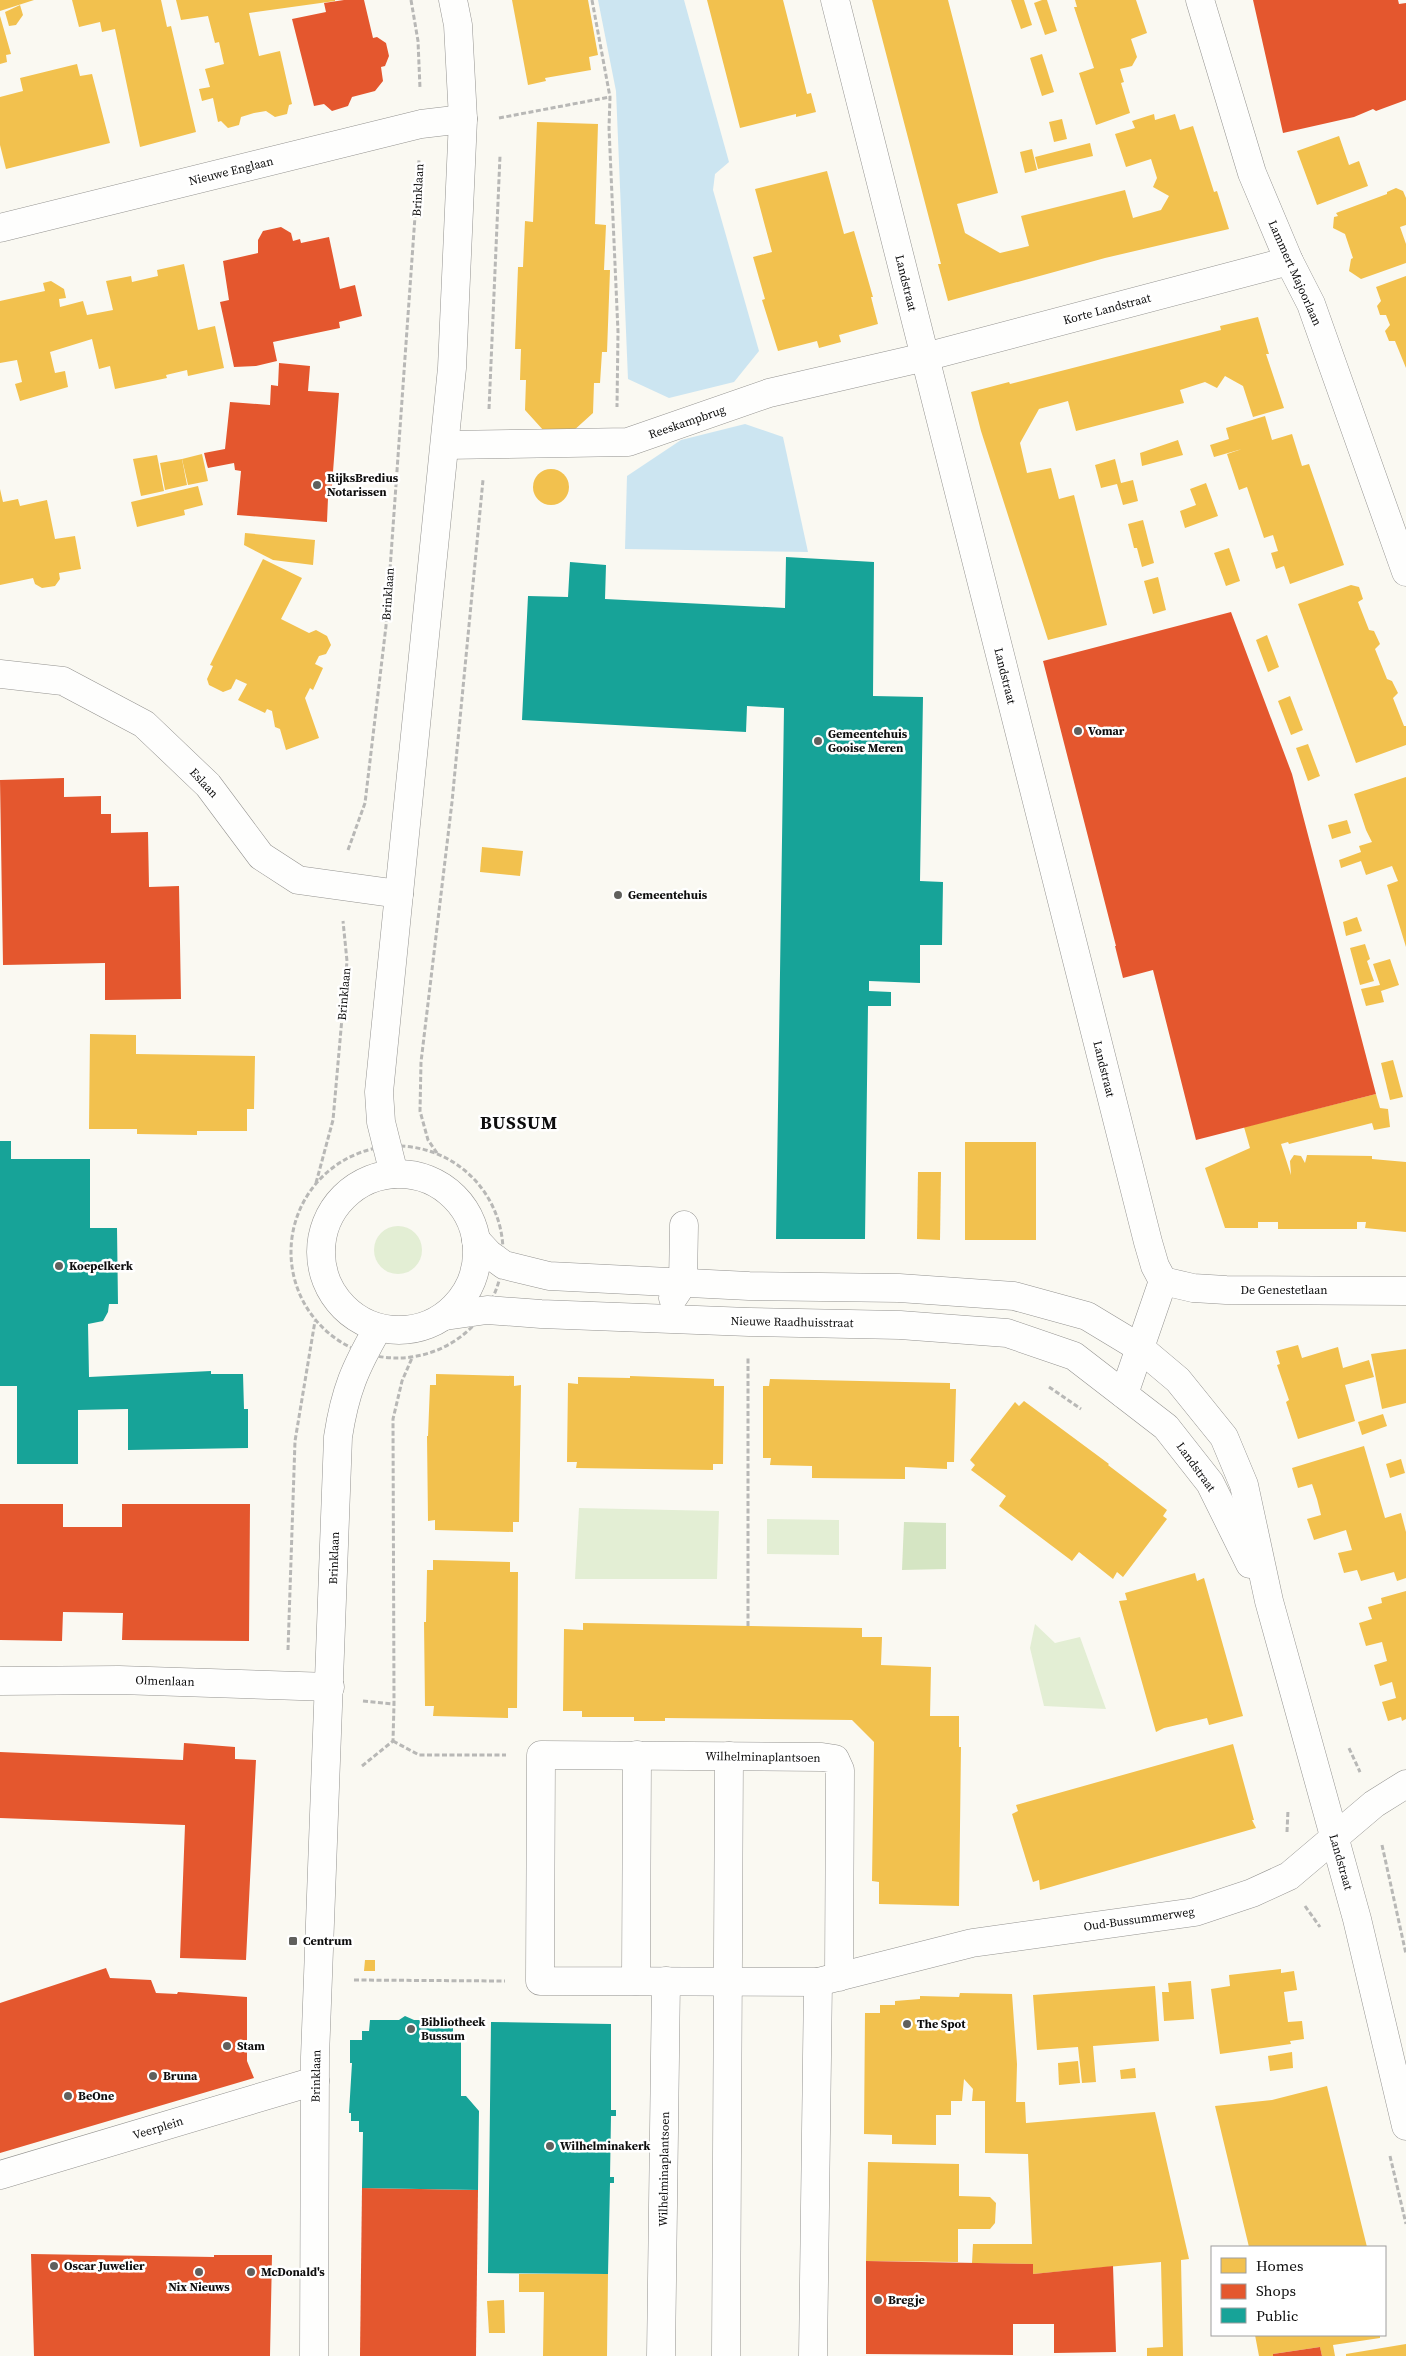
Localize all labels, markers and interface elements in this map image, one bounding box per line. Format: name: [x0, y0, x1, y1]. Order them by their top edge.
street label: Nieuwe Englaan: [187, 153, 275, 189]
street label: Brinklaan: [409, 163, 427, 217]
street label: Lammert Majoorlaan: [1265, 218, 1325, 328]
street label: Landstraat: [891, 253, 921, 313]
street label: Korte Landstraat: [1062, 290, 1153, 328]
street label: Reeskampbrug: [646, 401, 728, 443]
place label: RijksBredius Notarissen: [327, 470, 399, 500]
marker: RijksBredius Notarissen: [311, 479, 323, 491]
street label: Brinklaan: [378, 567, 398, 621]
street label: Landstraat: [990, 646, 1020, 706]
place label: Vomar: [1088, 723, 1125, 739]
marker: Vomar: [1072, 725, 1084, 737]
place label: Gemeentehuis Gooise Meren: [828, 726, 908, 756]
marker: Gemeentehuis Gooise Meren: [812, 735, 824, 747]
street label: Eslaan: [186, 765, 222, 801]
place label: Gemeentehuis: [628, 887, 708, 903]
marker: Gemeentehuis: [612, 889, 624, 901]
street label: Brinklaan: [334, 967, 354, 1021]
street label: Landstraat: [1089, 1039, 1119, 1099]
district label: BUSSUM: [480, 1110, 558, 1135]
place label: Koepelkerk: [69, 1258, 134, 1274]
marker: Koepelkerk: [53, 1260, 65, 1272]
street label: De Genestetlaan: [1240, 1282, 1328, 1298]
street label: Nieuwe Raadhuisstraat: [730, 1313, 854, 1331]
street label: Landstraat: [1173, 1439, 1219, 1495]
street label: Brinklaan: [325, 1531, 343, 1585]
street label: Olmenlaan: [135, 1672, 195, 1690]
street label: Wilhelminaplantsoen: [705, 1748, 821, 1766]
street label: Landstraat: [1325, 1832, 1357, 1892]
street label: Oud-Bussummerweg: [1083, 1903, 1195, 1935]
place label: Centrum: [303, 1933, 352, 1949]
marker: Centrum: [287, 1935, 299, 1947]
place label: Bibliotheek Bussum: [421, 2014, 486, 2044]
place label: The Spot: [917, 2016, 966, 2032]
marker: The Spot: [901, 2018, 913, 2030]
marker: Bibliotheek Bussum: [405, 2023, 417, 2035]
place label: Stam: [237, 2038, 265, 2054]
marker: Stam: [221, 2040, 233, 2052]
street label: Brinklaan: [308, 2049, 324, 2103]
place label: Bruna: [163, 2068, 198, 2084]
marker: Bruna: [147, 2070, 159, 2082]
place label: BeOne: [78, 2088, 114, 2104]
marker: BeOne: [62, 2090, 74, 2102]
street label: Wilhelminaplantsoen: [655, 2111, 673, 2227]
street label: Veerplein: [131, 2113, 185, 2143]
place label: Wilhelminakerk: [560, 2138, 651, 2154]
marker: Wilhelminakerk: [544, 2140, 556, 2152]
legend: [1211, 2246, 1386, 2336]
text: Homes: [1256, 2255, 1303, 2276]
place label: Oscar Juwelier: [64, 2258, 145, 2274]
marker: Oscar Juwelier: [48, 2260, 60, 2272]
place label: McDonald's: [261, 2264, 325, 2280]
marker: Nix Nieuws: [193, 2266, 205, 2278]
marker: McDonald's: [245, 2266, 257, 2278]
place label: Nix Nieuws: [168, 2279, 230, 2295]
text: Shops: [1256, 2280, 1296, 2301]
place label: Bregje: [888, 2292, 925, 2308]
marker: Bregje: [872, 2294, 884, 2306]
text: Public: [1256, 2305, 1298, 2326]

